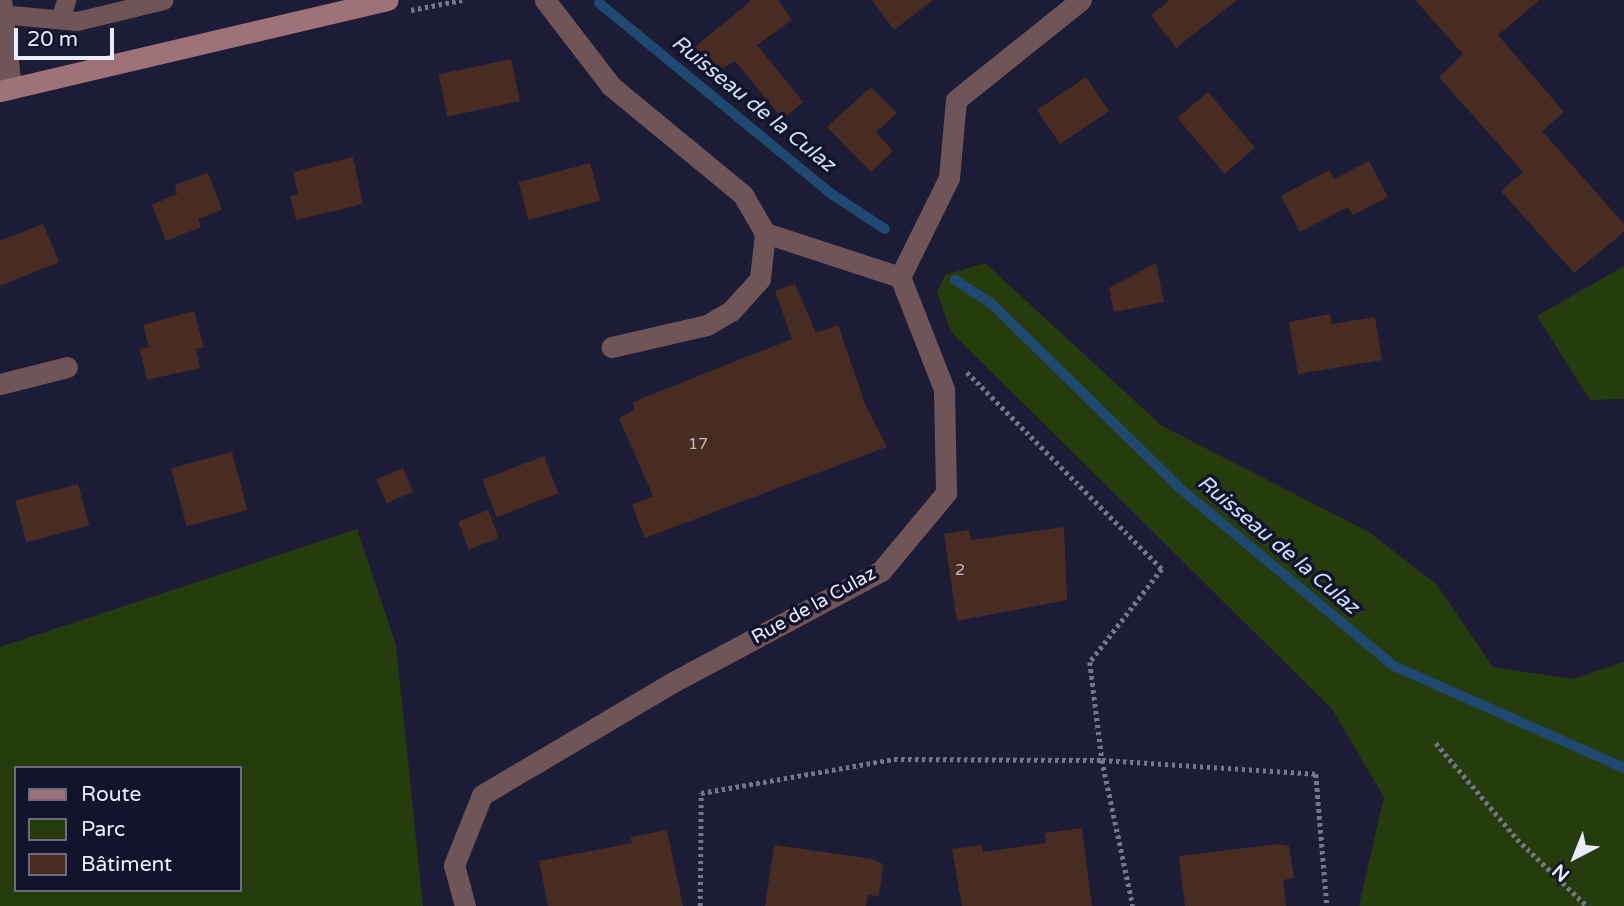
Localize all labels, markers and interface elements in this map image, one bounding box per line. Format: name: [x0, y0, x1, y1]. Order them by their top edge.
scale bar: [18, 14, 117, 58]
text: 20 m: [27, 27, 78, 52]
water label: Ruisseau de la Culaz: [666, 30, 840, 178]
house number: 17: [688, 434, 708, 454]
water label: Ruisseau de la Culaz: [1192, 470, 1364, 620]
house number: 2: [955, 560, 965, 580]
street label: Rue de la Culaz: [748, 563, 880, 649]
legend: [14, 766, 242, 892]
text: Route: [81, 782, 141, 807]
text: Parc: [81, 817, 125, 842]
north arrow: [1540, 822, 1610, 892]
text: Bâtiment: [81, 852, 172, 877]
text: N: [1548, 859, 1574, 886]

